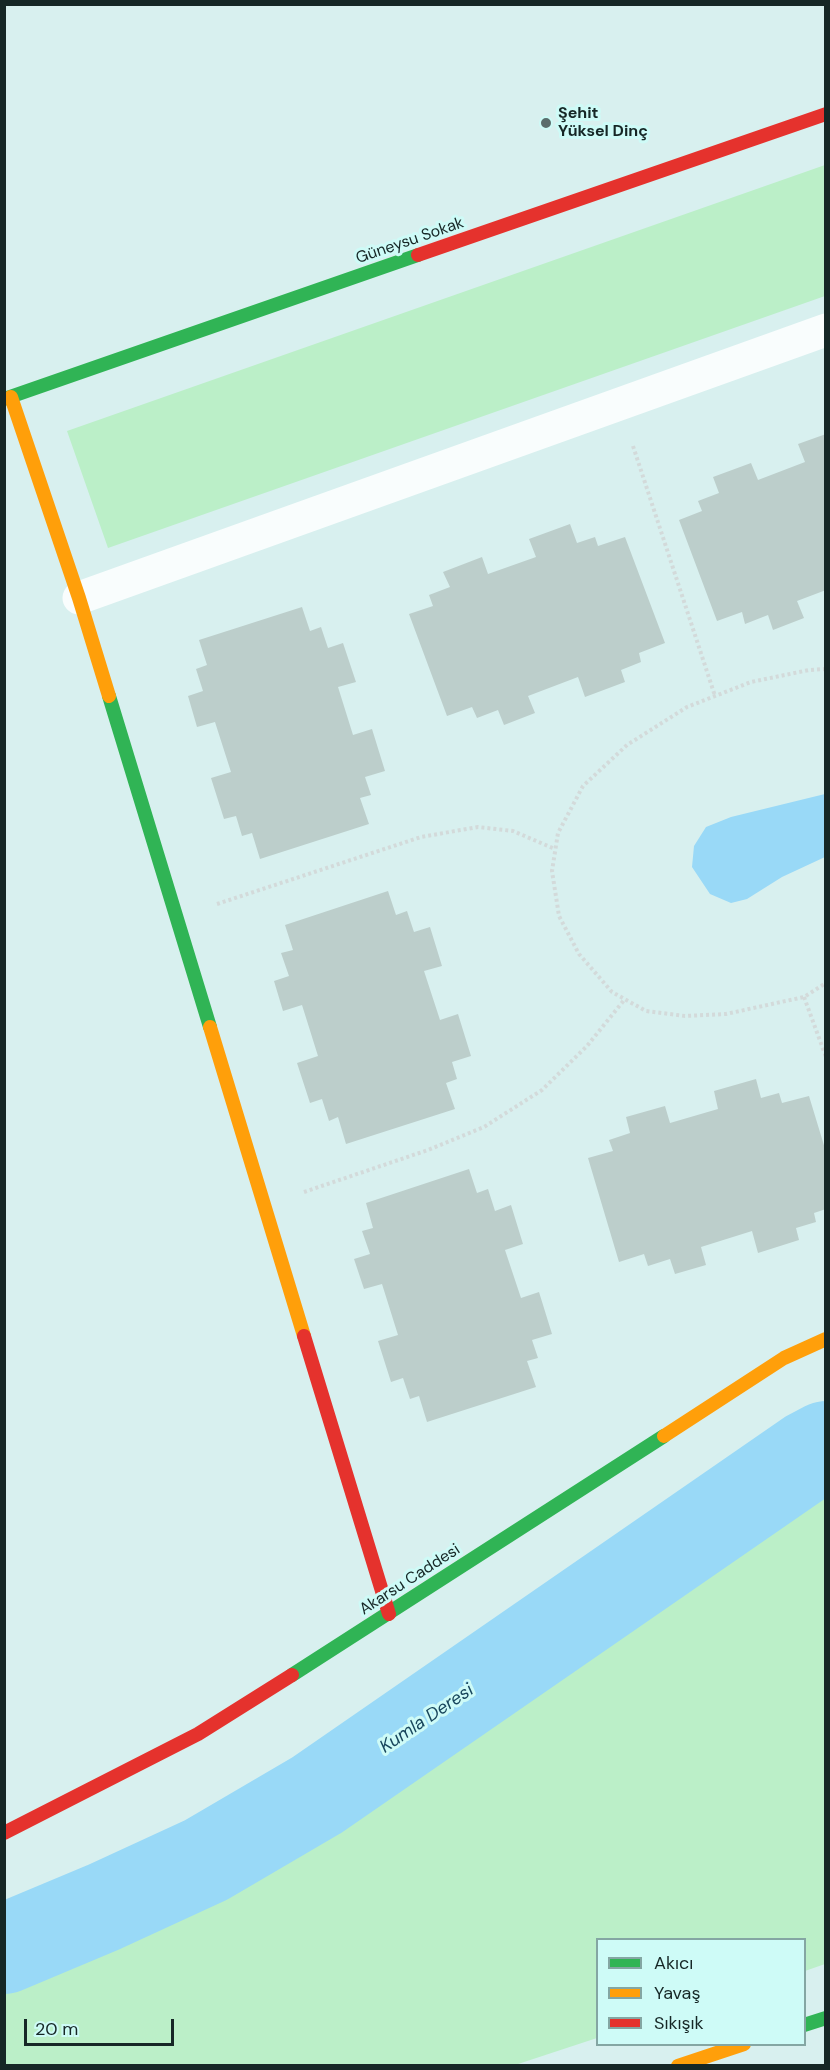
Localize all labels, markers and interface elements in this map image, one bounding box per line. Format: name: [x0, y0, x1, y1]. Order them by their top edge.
place label: Şehit Yüksel Dinç: [558, 104, 648, 142]
marker: Şehit Yüksel Dinç: [539, 116, 553, 130]
street label: Güneysu Sokak: [354, 214, 466, 268]
street label: Akarsu Caddesi: [356, 1540, 464, 1620]
water label: Kumla Deresi: [376, 1680, 478, 1758]
legend: [596, 1938, 806, 2046]
text: Akıcı: [654, 1951, 693, 1975]
text: Yavaş: [654, 1981, 700, 2005]
scale bar: [27, 2007, 177, 2045]
text: Sıkışık: [654, 2011, 704, 2035]
text: 20 m: [35, 2017, 78, 2041]

